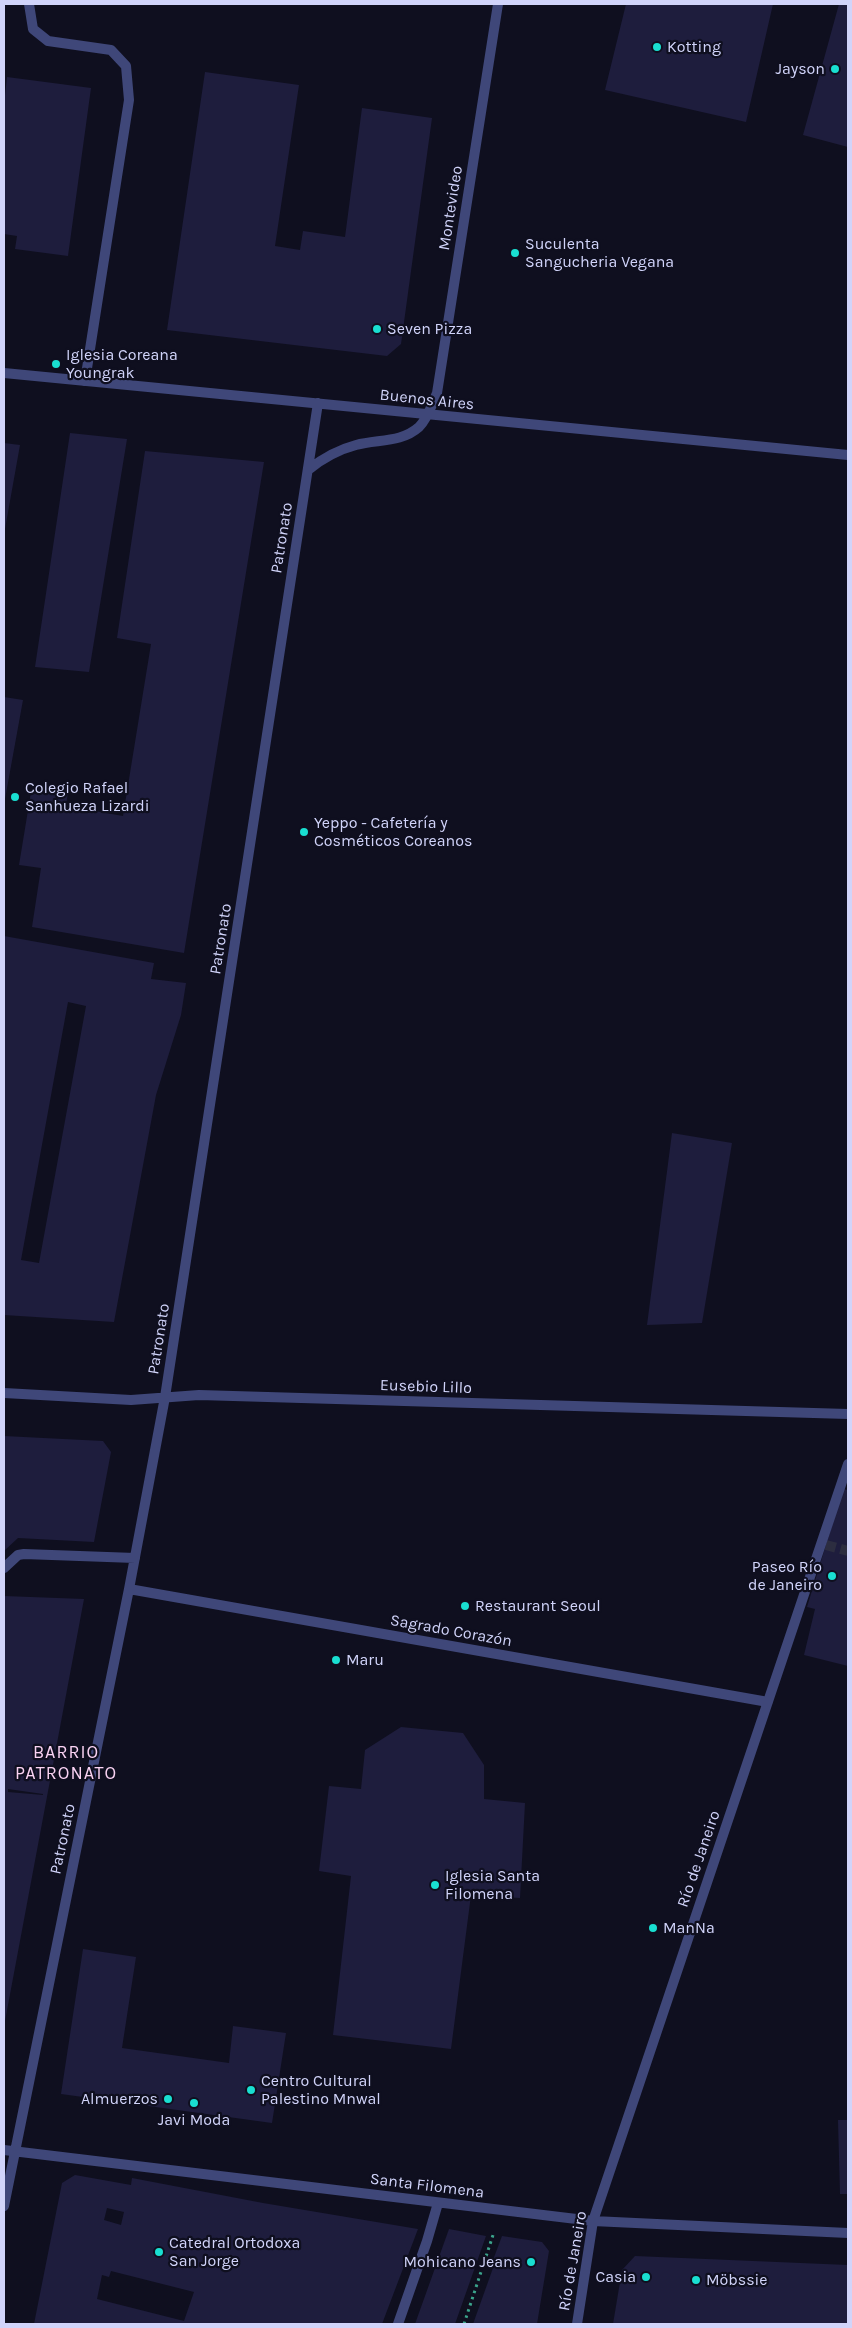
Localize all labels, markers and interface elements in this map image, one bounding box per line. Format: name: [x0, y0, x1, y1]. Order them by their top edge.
place label: Kotting: [667, 37, 721, 57]
marker: Kotting: [651, 41, 663, 53]
place label: Jayson: [775, 59, 825, 79]
marker: Jayson: [829, 63, 841, 75]
street label: Montevideo: [435, 164, 467, 252]
place label: Suculenta Sangucheria Vegana: [525, 234, 674, 272]
marker: Suculenta Sangucheria Vegana: [509, 247, 521, 259]
place label: Seven Pizza: [387, 319, 472, 339]
marker: Seven Pizza: [371, 323, 383, 335]
place label: Iglesia Coreana Youngrak: [66, 345, 178, 383]
marker: Iglesia Coreana Youngrak: [50, 358, 62, 370]
street label: Buenos Aires: [379, 385, 475, 415]
street label: Patronato: [267, 501, 297, 575]
place label: Colegio Rafael Sanhueza Lizardi: [25, 778, 150, 816]
marker: Colegio Rafael Sanhueza Lizardi: [9, 791, 21, 803]
place label: Yeppo - Cafetería y Cosméticos Coreanos: [314, 813, 472, 851]
marker: Yeppo - Cafetería y Cosméticos Coreanos: [298, 826, 310, 838]
street label: Patronato: [206, 902, 236, 976]
street label: Patronato: [144, 1302, 174, 1376]
street label: Eusebio Lillo: [380, 1376, 472, 1398]
place label: Paseo Río de Janeiro: [748, 1557, 822, 1595]
marker: Paseo Río de Janeiro: [826, 1570, 838, 1582]
place label: Restaurant Seoul: [475, 1596, 601, 1616]
marker: Restaurant Seoul: [459, 1600, 471, 1612]
street label: Sagrado Corazón: [389, 1611, 513, 1651]
place label: Maru: [346, 1650, 384, 1670]
marker: Maru: [330, 1654, 342, 1666]
district label: BARRIO PATRONATO: [14, 1742, 118, 1785]
street label: Patronato: [46, 1802, 80, 1876]
street label: Río de Janeiro: [673, 1808, 725, 1910]
place label: Iglesia Santa Filomena: [445, 1866, 540, 1904]
marker: Iglesia Santa Filomena: [429, 1879, 441, 1891]
place label: ManNa: [663, 1918, 715, 1938]
marker: ManNa: [647, 1922, 659, 1934]
place label: Centro Cultural Palestino Mnwal: [261, 2071, 381, 2109]
marker: Centro Cultural Palestino Mnwal: [245, 2084, 257, 2096]
place label: Almuerzos: [81, 2089, 158, 2109]
marker: Almuerzos: [162, 2093, 174, 2105]
marker: Javi Moda: [188, 2097, 200, 2109]
place label: Javi Moda: [158, 2110, 230, 2130]
street label: Santa Filomena: [369, 2169, 485, 2203]
street label: Río de Janeiro: [555, 2210, 591, 2312]
place label: Catedral Ortodoxa San Jorge: [169, 2233, 300, 2271]
marker: Catedral Ortodoxa San Jorge: [153, 2246, 165, 2258]
place label: Mohicano Jeans: [403, 2252, 521, 2272]
marker: Mohicano Jeans: [525, 2256, 537, 2268]
place label: Casia: [595, 2267, 636, 2287]
place label: Möbssie: [706, 2270, 768, 2290]
marker: Casia: [640, 2271, 652, 2283]
marker: Möbssie: [690, 2274, 702, 2286]

